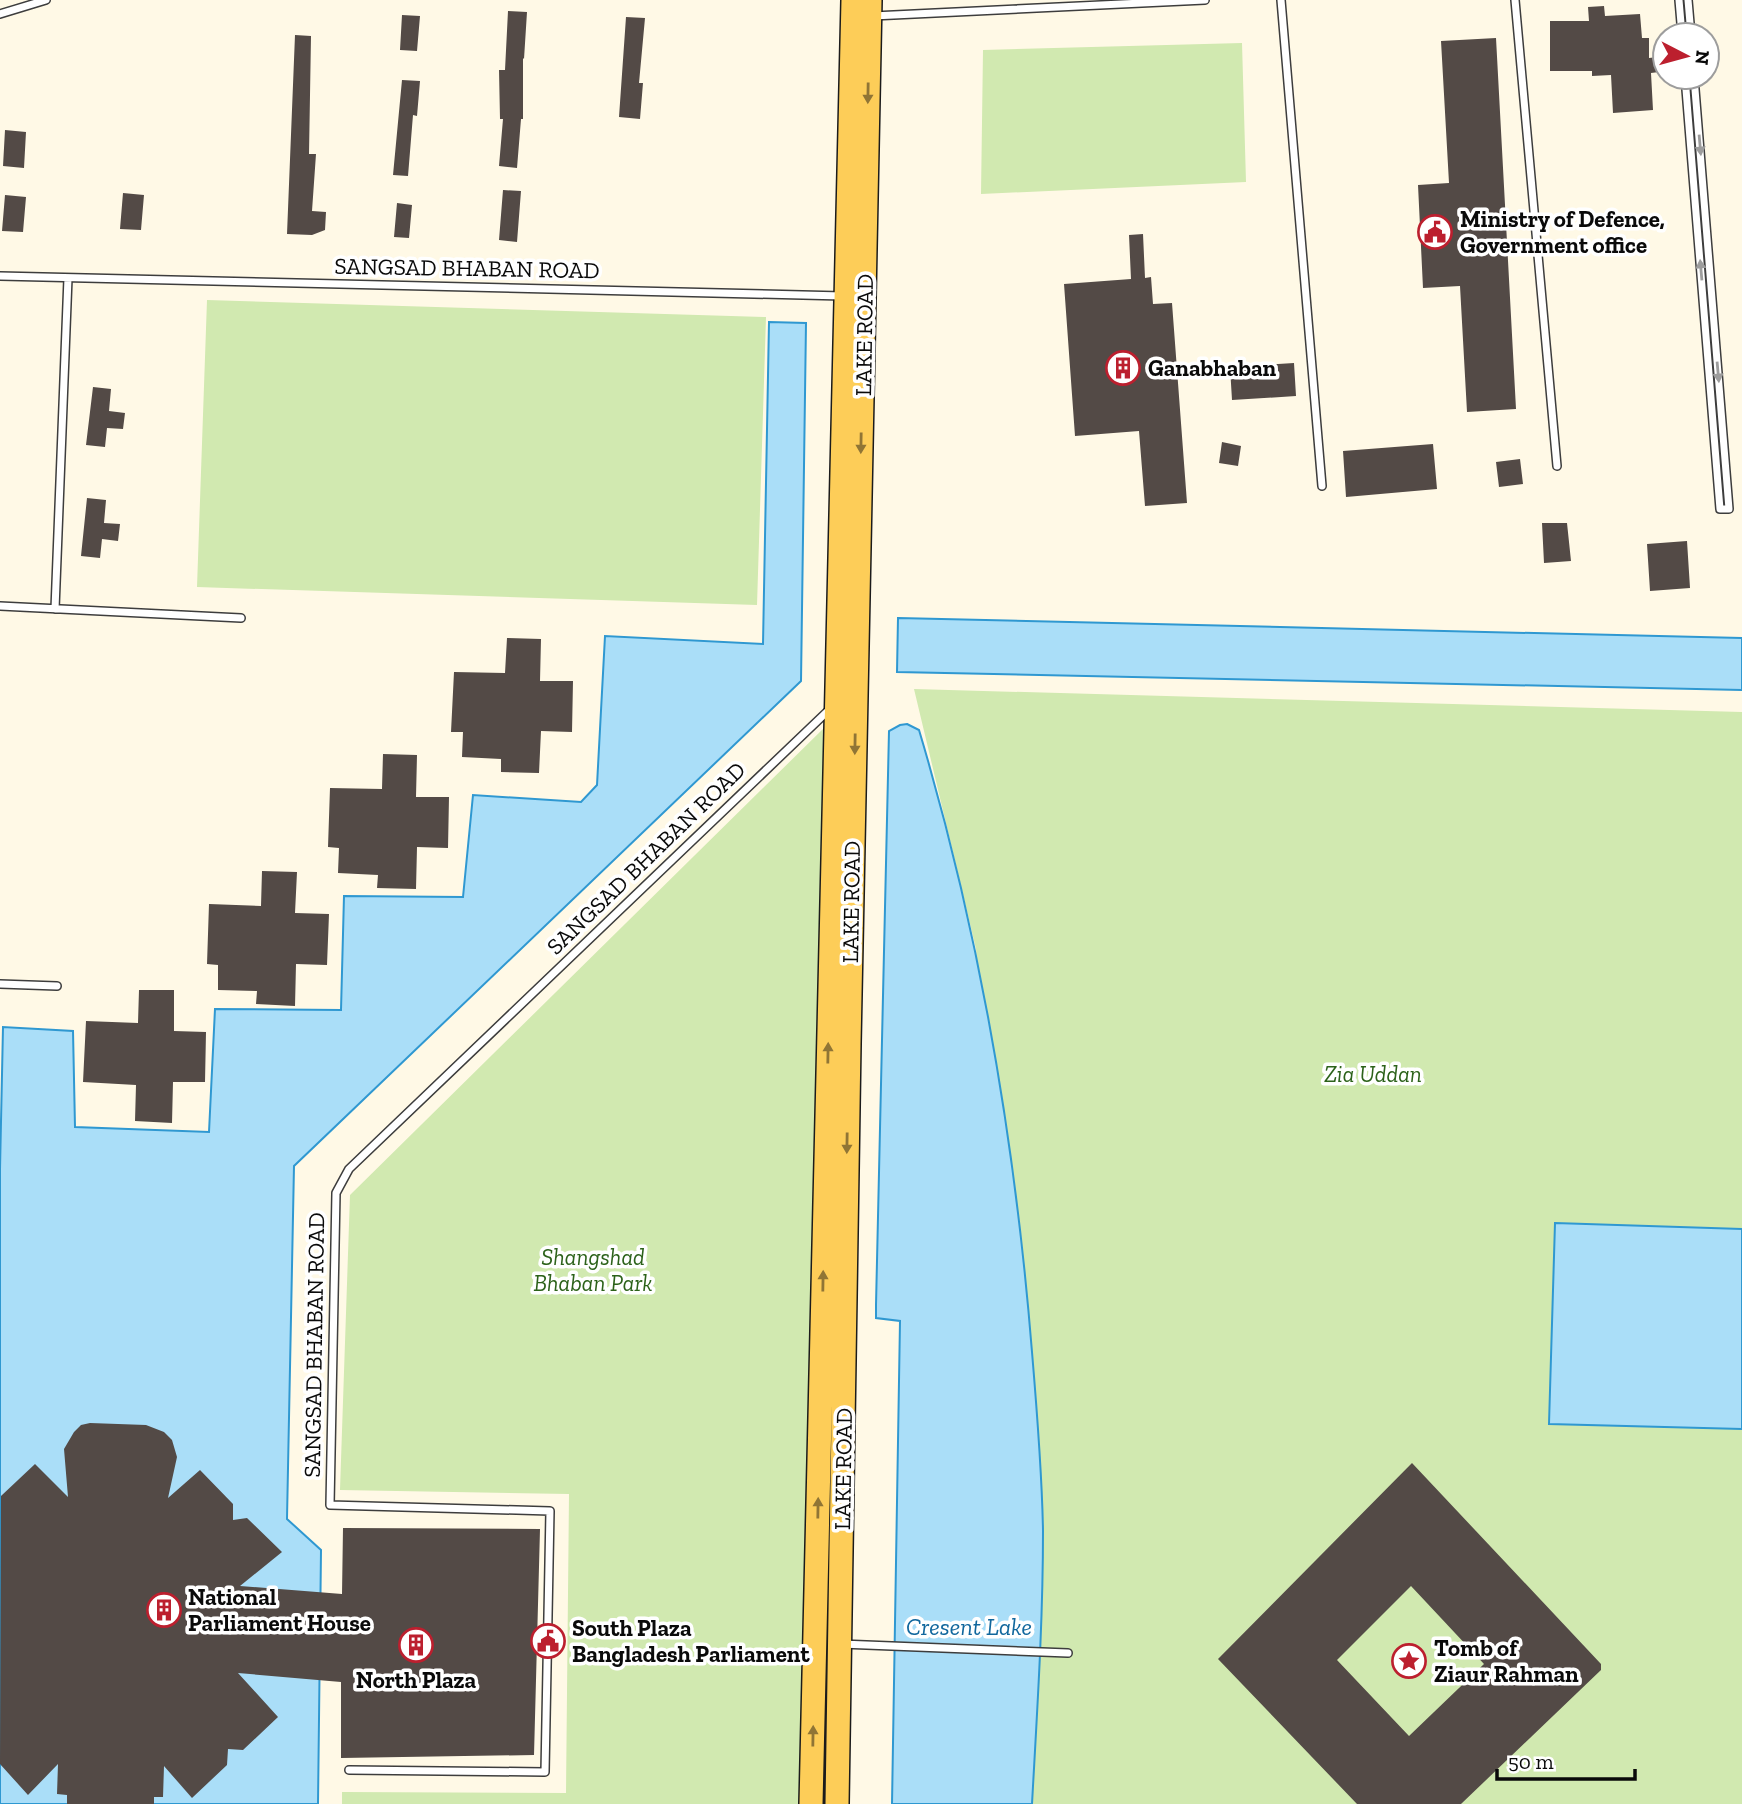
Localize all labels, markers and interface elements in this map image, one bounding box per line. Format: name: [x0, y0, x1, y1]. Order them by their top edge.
north arrow: [1651, 21, 1721, 91]
text: N: [1690, 49, 1715, 66]
one-way arrow: [862, 82, 874, 104]
one-way arrow: [1695, 134, 1706, 156]
place label: Ministry of Defence, Government office: [1460, 205, 1665, 259]
public building icon: Ministry of Defence, Government office: [1416, 213, 1454, 251]
street label: SANGSAD BHABAN ROAD: [334, 252, 600, 284]
one-way arrow: [1695, 259, 1706, 281]
street label: LAKE ROAD: [849, 274, 879, 396]
building icon: Ganabhaban: [1104, 349, 1142, 387]
place label: Ganabhaban: [1148, 354, 1277, 382]
one-way arrow: [1713, 361, 1724, 383]
one-way arrow: [856, 432, 867, 454]
one-way arrow: [849, 733, 860, 755]
street label: SANGSAD BHABAN ROAD: [541, 756, 751, 960]
street label: LAKE ROAD: [836, 841, 866, 963]
one-way arrow: [823, 1042, 834, 1064]
park label: Zia Uddan: [1324, 1060, 1422, 1088]
one-way arrow: [841, 1132, 853, 1154]
street label: SANGSAD BHABAN ROAD: [298, 1212, 330, 1478]
park label: Shangshad Bhaban Park: [533, 1243, 653, 1297]
one-way arrow: [818, 1270, 829, 1292]
street label: LAKE ROAD: [828, 1408, 858, 1530]
one-way arrow: [812, 1497, 824, 1519]
place label: National Parliament House: [188, 1583, 371, 1637]
building icon: National Parliament House: [145, 1591, 183, 1629]
water label: Cresent Lake: [906, 1612, 1032, 1641]
place label: South Plaza Bangladesh Parliament: [572, 1614, 810, 1668]
public building icon: South Plaza Bangladesh Parliament: [529, 1622, 567, 1660]
building icon: North Plaza: [397, 1626, 435, 1664]
place label: Tomb of Ziaur Rahman: [1434, 1634, 1579, 1688]
place icon: Tomb of Ziaur Rahman: [1390, 1642, 1428, 1680]
place label: North Plaza: [356, 1666, 477, 1694]
one-way arrow: [807, 1725, 819, 1747]
scale bar: [1497, 1738, 1635, 1782]
text: 50 m: [1508, 1749, 1554, 1774]

